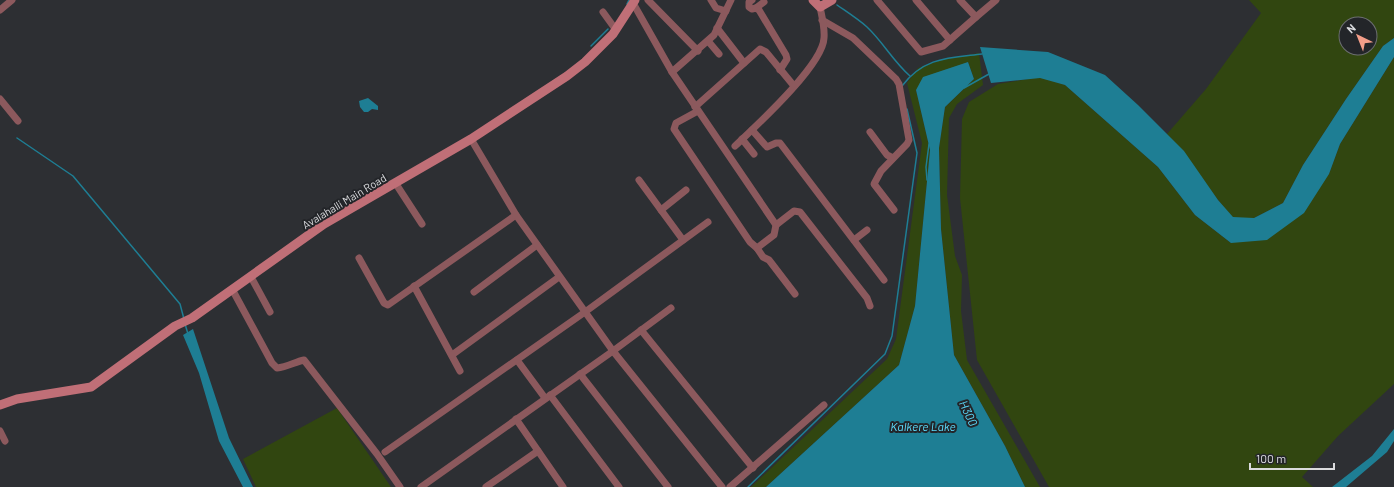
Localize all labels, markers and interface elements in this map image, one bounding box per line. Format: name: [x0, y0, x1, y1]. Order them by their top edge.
north arrow: [1338, 16, 1378, 56]
text: N: [1344, 21, 1358, 36]
street label: Avalahalli Main Road: [300, 171, 388, 231]
water label: H300: [957, 398, 981, 428]
water label: Kalkere Lake: [890, 419, 956, 433]
scale bar: [1250, 445, 1334, 471]
text: 100 m: [1256, 451, 1286, 465]

